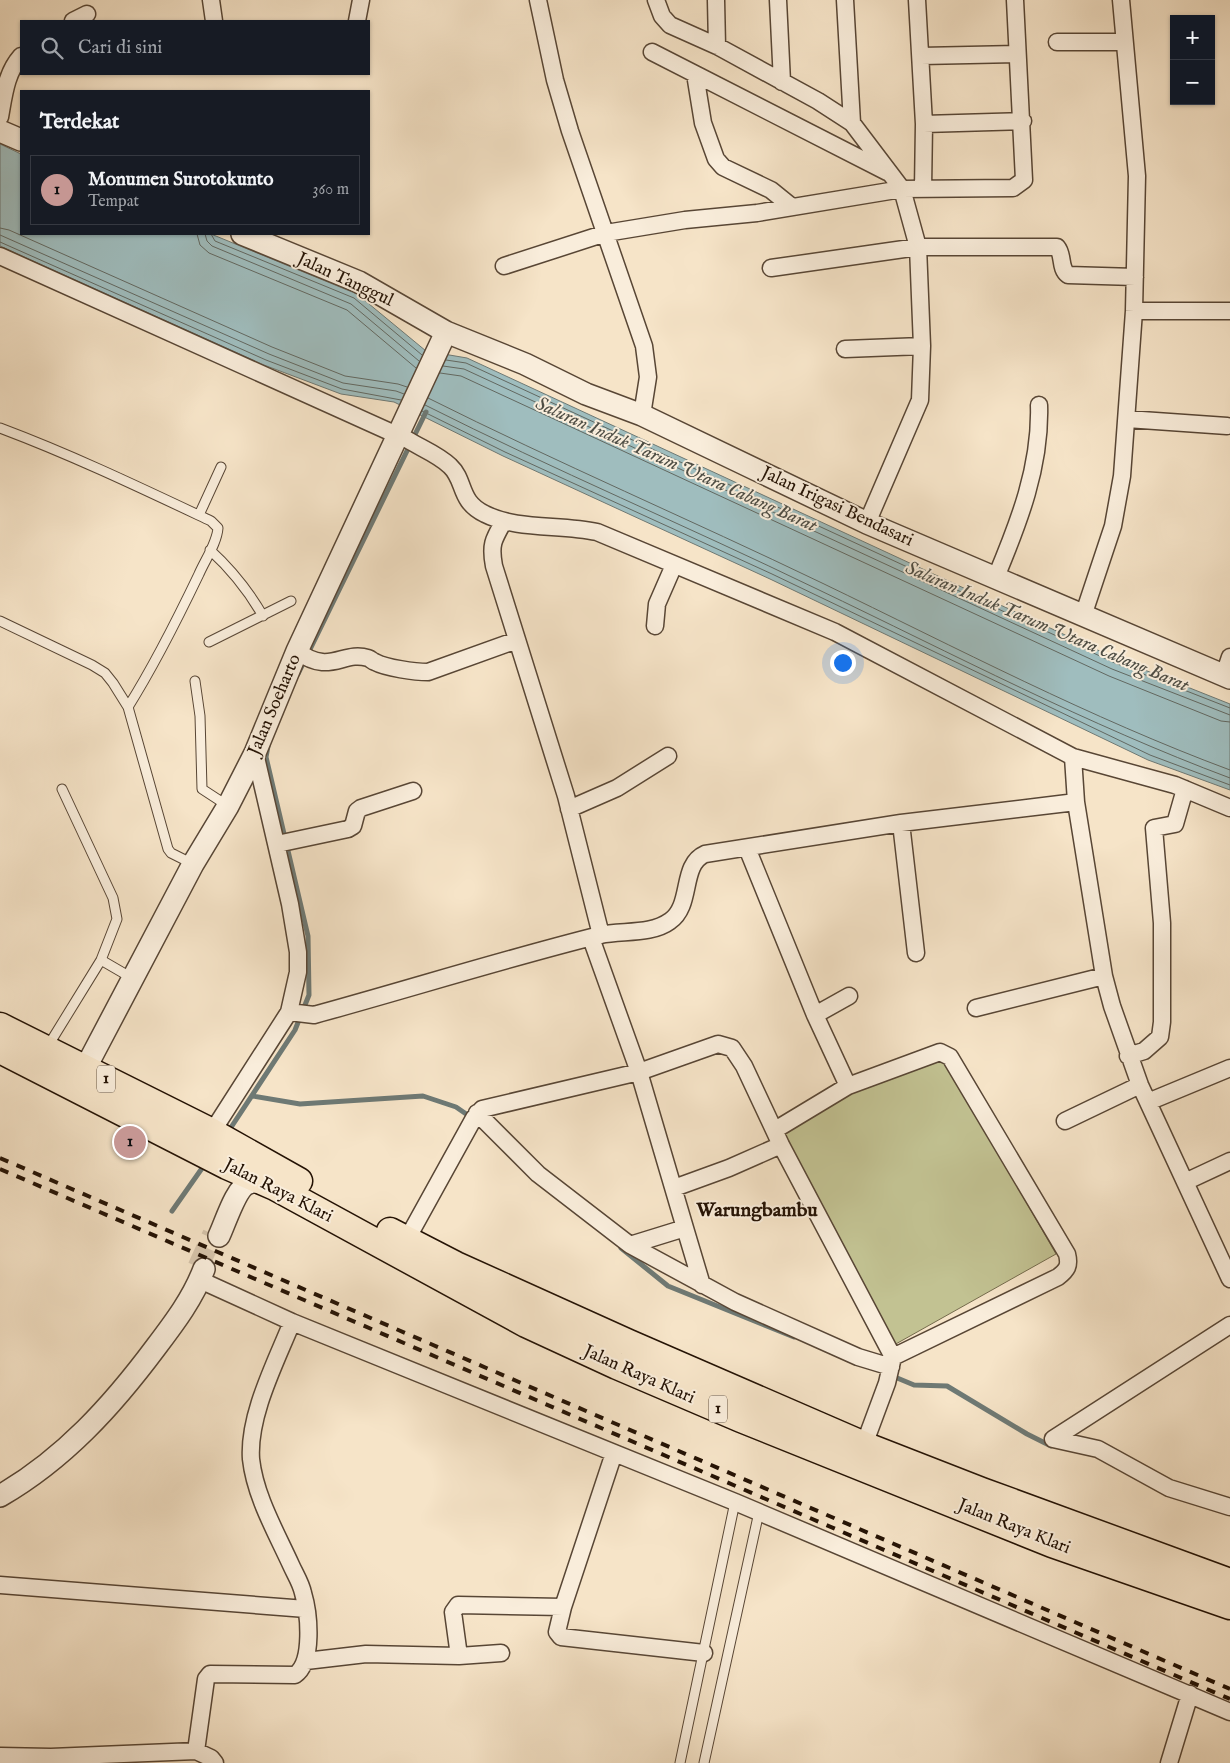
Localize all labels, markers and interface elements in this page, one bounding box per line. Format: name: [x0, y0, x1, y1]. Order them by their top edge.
map controls: [1170, 15, 1215, 105]
button: +: [1170, 15, 1215, 60]
search box: [20, 20, 370, 75]
icon: search: [38, 34, 66, 62]
text: Cari di sini: [78, 36, 162, 60]
button: −: [1170, 60, 1215, 105]
text: Terdekat: [40, 109, 119, 136]
text: Monumen Surotokunto: [88, 168, 274, 192]
text: 1: [54, 180, 60, 200]
text: 360 m: [313, 180, 349, 200]
text: Tempat: [88, 192, 139, 212]
street label: Jalan Tanggul: [291, 247, 397, 312]
water label: Saluran Induk Tarum Utara Cabang Barat: [531, 392, 821, 538]
street label: Jalan Irigasi Bendasari: [755, 461, 917, 552]
water label: Saluran Induk Tarum Utara Cabang Barat: [902, 556, 1193, 698]
your location: [830, 650, 856, 676]
street label: Jalan Soeharto: [243, 651, 307, 761]
road number: 1: [97, 1066, 115, 1092]
pin: 1: [114, 1123, 146, 1161]
street label: Jalan Raya Klari: [218, 1153, 337, 1228]
district label: Warungbambu: [695, 1198, 818, 1223]
street label: Jalan Raya Klari: [578, 1339, 698, 1410]
road number: 1: [709, 1396, 727, 1422]
street label: Jalan Raya Klari: [952, 1493, 1074, 1560]

